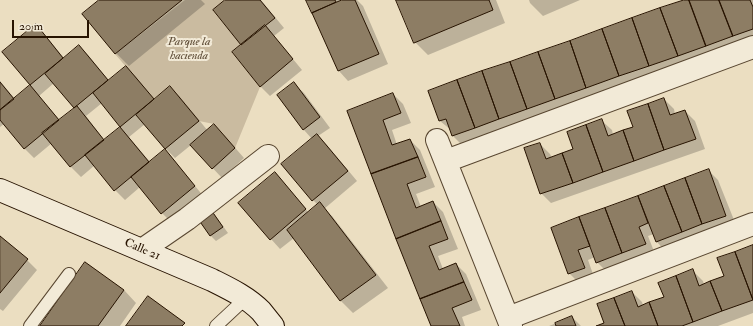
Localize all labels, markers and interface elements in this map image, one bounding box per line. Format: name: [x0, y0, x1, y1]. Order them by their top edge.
scale bar: [14, 12, 91, 38]
text: 20 m: [19, 19, 43, 34]
park label: Parque la hacienda: [168, 35, 210, 63]
street label: Calle 21: [122, 236, 162, 264]

